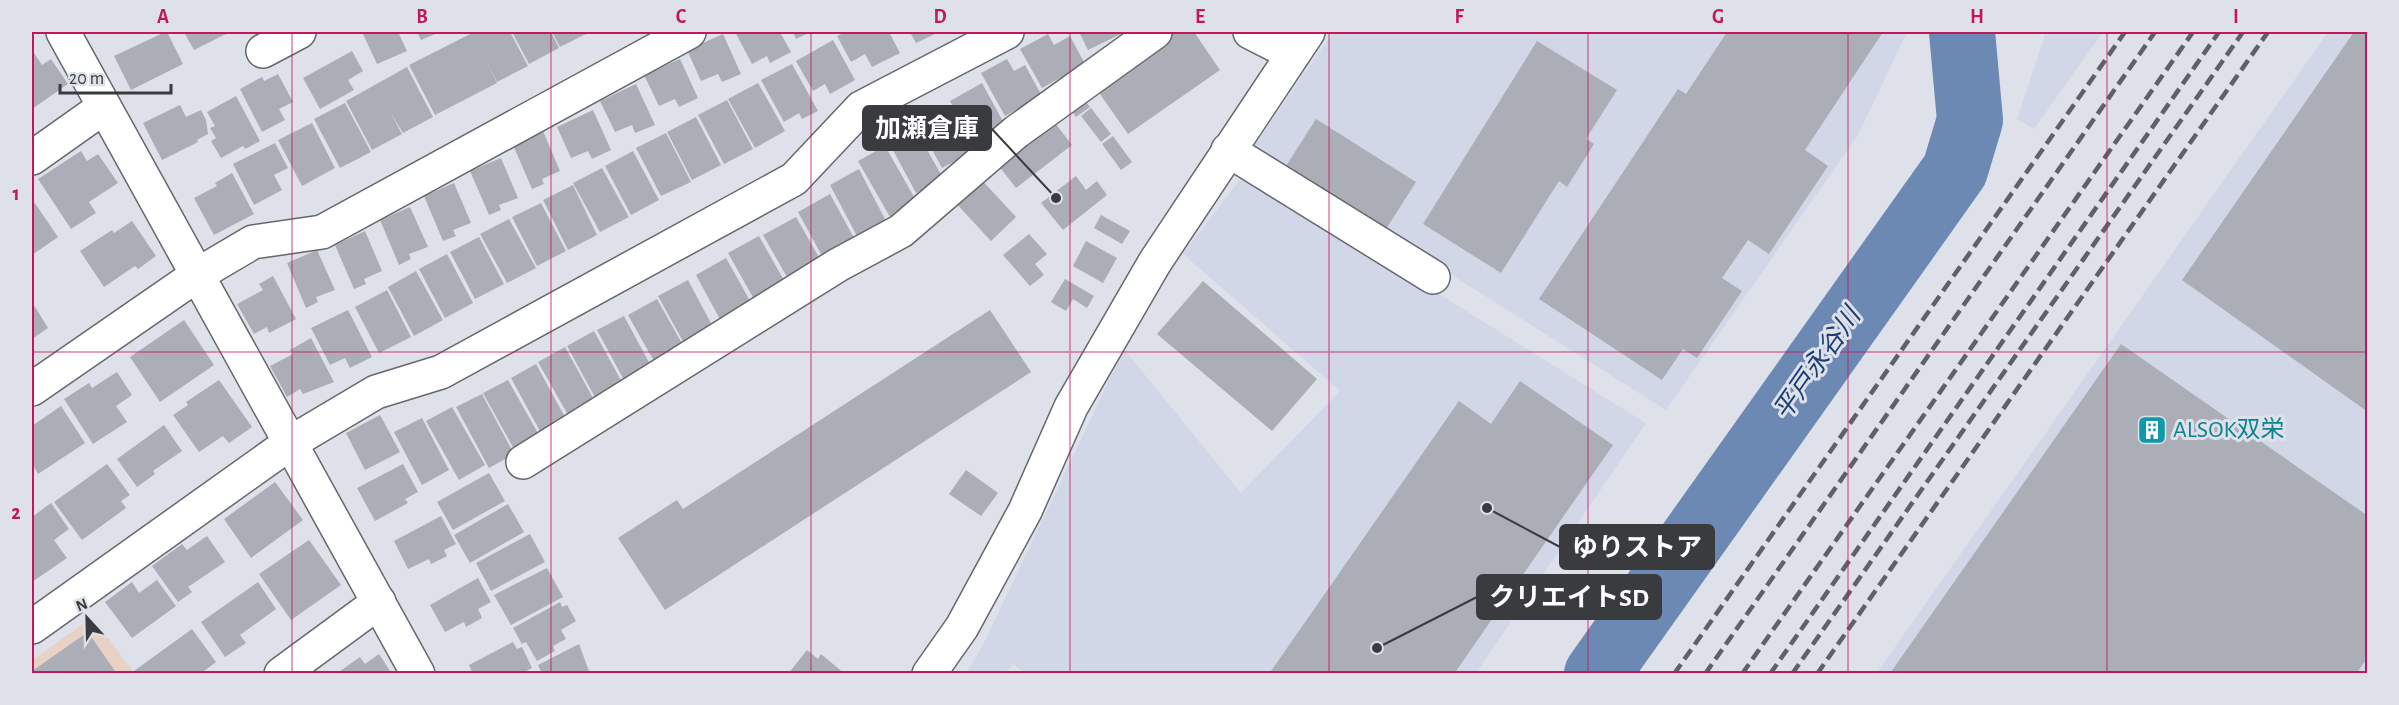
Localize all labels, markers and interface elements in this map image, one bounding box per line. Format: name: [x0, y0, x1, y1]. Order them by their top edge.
text: A: [157, 7, 169, 27]
text: B: [416, 7, 428, 27]
text: C: [676, 7, 687, 27]
text: D: [933, 7, 947, 27]
text: E: [1195, 7, 1205, 27]
text: F: [1454, 7, 1464, 27]
text: G: [1712, 7, 1724, 27]
text: H: [1970, 7, 1984, 27]
text: I: [2233, 7, 2239, 27]
scale bar: [60, 57, 171, 95]
text: 20 m: [69, 70, 104, 88]
callout: 加瀬倉庫: [863, 106, 991, 150]
text: 加瀬倉庫: [875, 114, 979, 142]
text: 1: [12, 184, 20, 204]
water label: 平戸永谷川: [1768, 300, 1867, 425]
building icon: ALSOK双栄: [2136, 414, 2168, 446]
place label: ALSOK双栄: [2173, 417, 2285, 442]
text: 2: [11, 503, 21, 523]
callout: ゆりストア: [1560, 525, 1714, 569]
text: ゆりストア: [1572, 534, 1702, 561]
callout: クリエイトSD: [1477, 575, 1661, 619]
text: クリエイトSD: [1489, 584, 1649, 611]
north arrow: [57, 588, 117, 648]
text: N: [74, 596, 90, 615]

